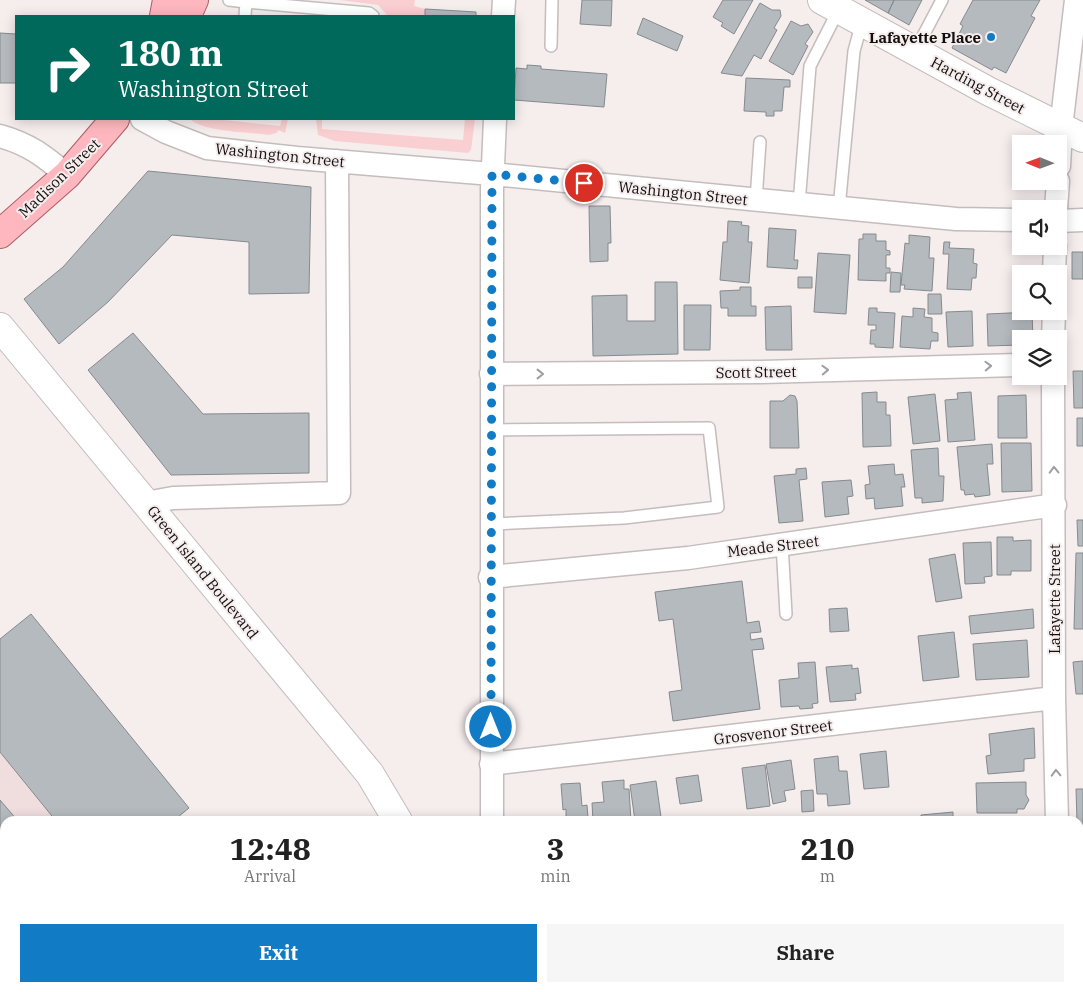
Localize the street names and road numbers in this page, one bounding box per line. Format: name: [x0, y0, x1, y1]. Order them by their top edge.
street label: Harding Street: [928, 52, 1028, 118]
street label: Madison Street: [14, 134, 104, 222]
street label: Washington Street: [214, 139, 346, 171]
street label: Washington Street: [617, 177, 749, 209]
street label: Scott Street: [715, 362, 797, 382]
street label: Green Island Boulevard: [143, 501, 263, 643]
street label: Meade Street: [726, 531, 820, 561]
street label: Lafayette Street: [1045, 544, 1064, 654]
street label: Grosvenor Street: [713, 715, 833, 749]

